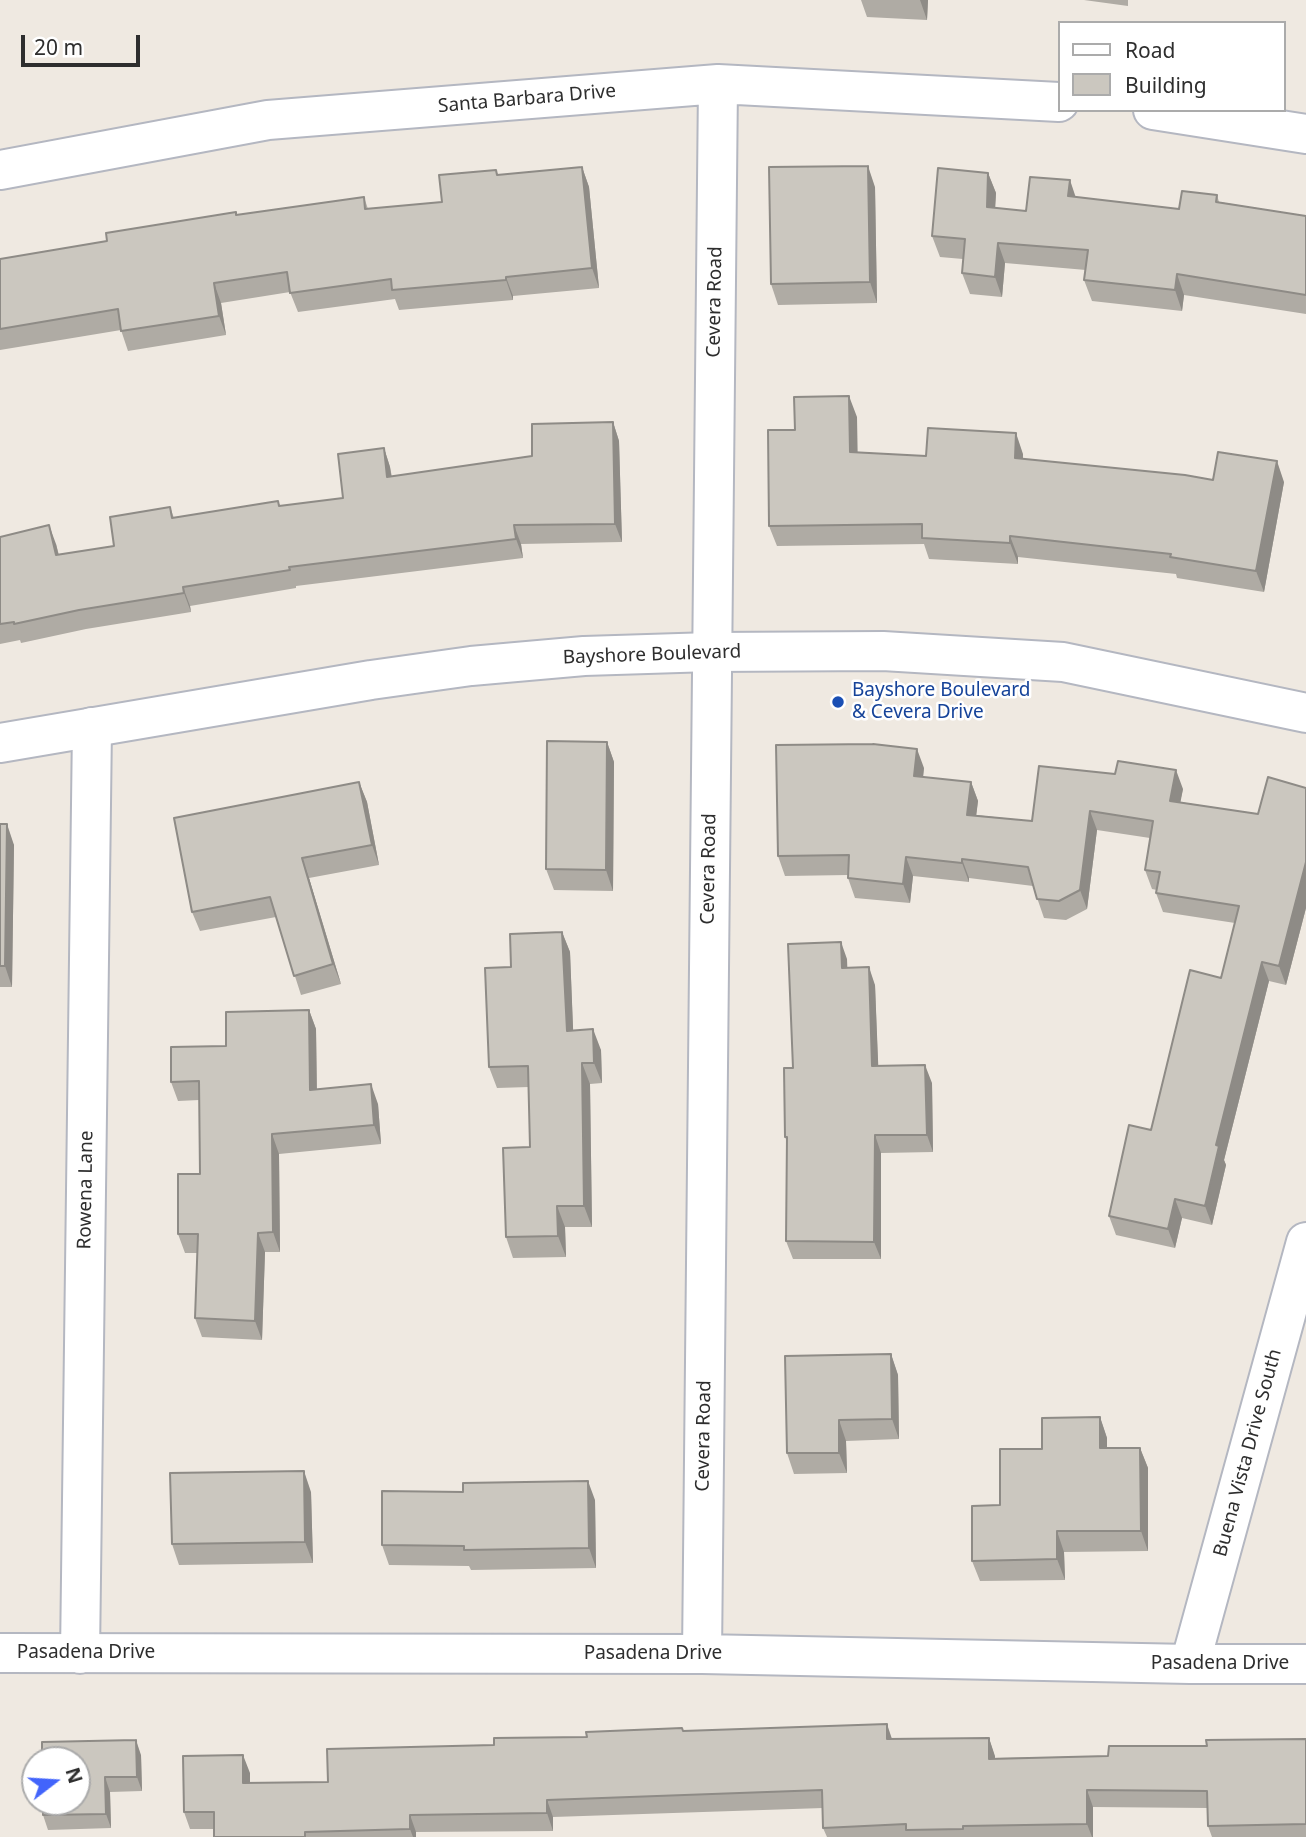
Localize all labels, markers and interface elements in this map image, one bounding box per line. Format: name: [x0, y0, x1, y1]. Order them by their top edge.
scale bar: [24, 21, 144, 65]
legend: [1058, 21, 1285, 112]
text: 20 m: [34, 33, 83, 61]
text: Road: [1125, 36, 1175, 64]
text: Building: [1125, 71, 1207, 99]
street label: Santa Barbara Drive: [437, 80, 617, 118]
street label: Cevera Road: [703, 246, 727, 358]
street label: Bayshore Boulevard: [562, 640, 742, 670]
place label: Bayshore Boulevard & Cevera Drive: [852, 680, 1030, 724]
marker: Bayshore Boulevard & Cevera Drive: [830, 694, 846, 710]
street label: Cevera Road: [697, 813, 721, 925]
street label: Rowena Lane: [74, 1130, 98, 1250]
street label: Buena Vista Drive South: [1209, 1347, 1287, 1559]
street label: Cevera Road: [692, 1380, 716, 1492]
street label: Pasadena Drive: [17, 1642, 155, 1664]
street label: Pasadena Drive: [584, 1643, 722, 1665]
street label: Pasadena Drive: [1151, 1653, 1289, 1675]
north arrow: [21, 1746, 91, 1816]
text: N: [59, 1764, 89, 1787]

